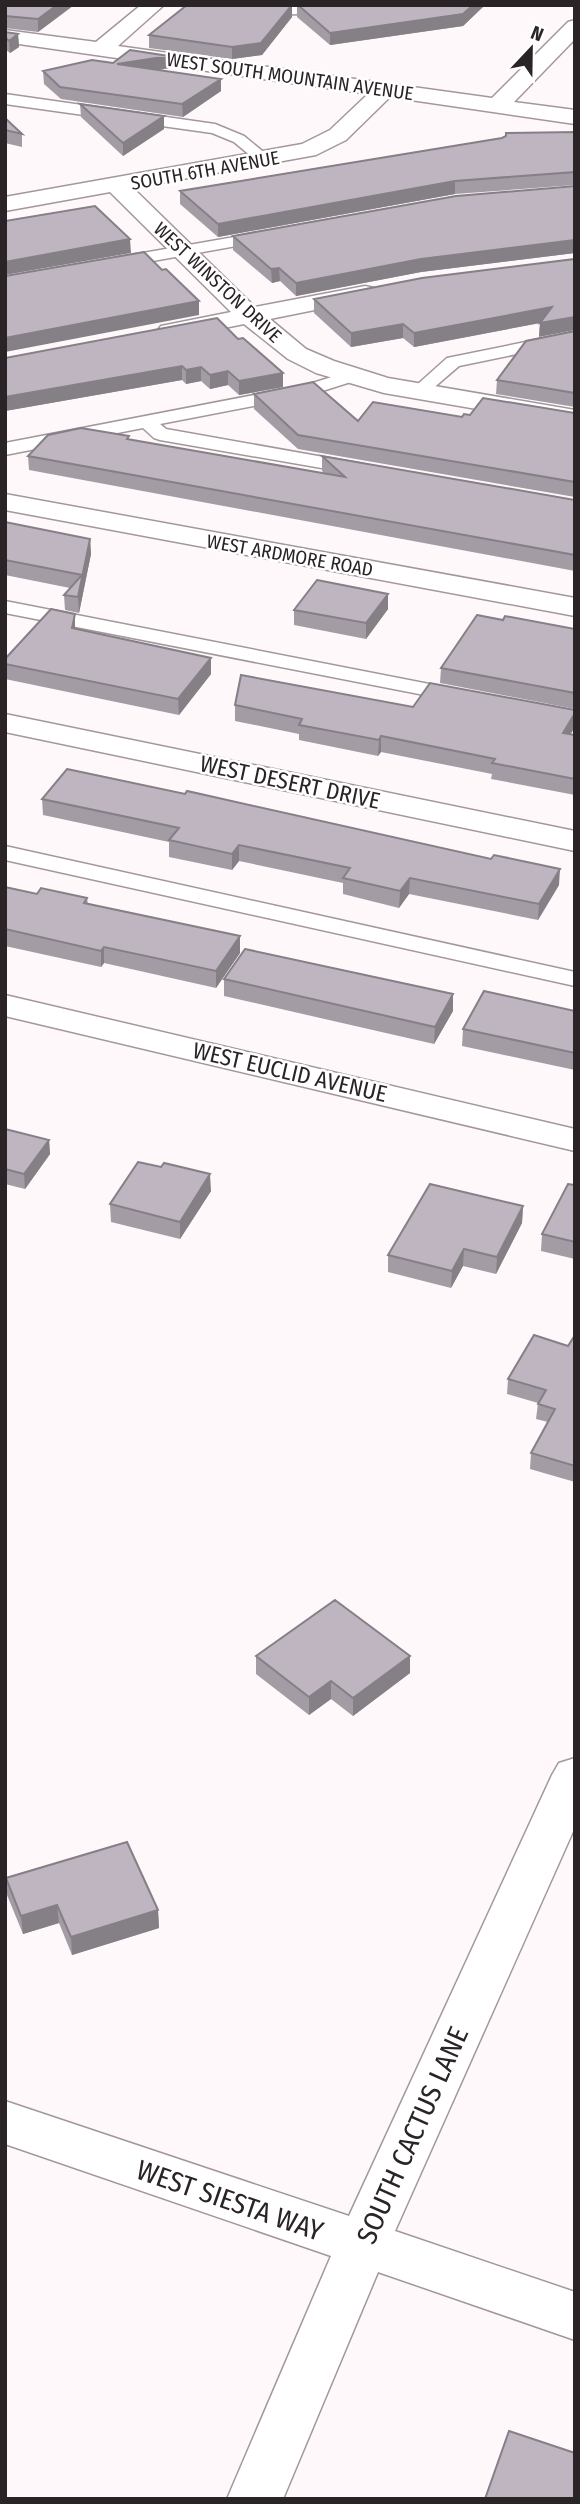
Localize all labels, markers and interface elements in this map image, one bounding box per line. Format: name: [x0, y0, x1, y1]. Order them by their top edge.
north arrow: [496, 14, 566, 84]
text: N: [528, 21, 547, 46]
street label: WEST SOUTH MOUNTAIN AVENUE: [165, 48, 415, 105]
street label: SOUTH 6TH AVENUE: [129, 146, 281, 195]
street label: WEST WINSTON DRIVE: [149, 217, 286, 347]
street label: WEST ARDMORE ROAD: [205, 530, 375, 581]
street label: WEST DESERT DRIVE: [197, 749, 383, 815]
street label: WEST EUCLID AVENUE: [190, 1036, 390, 1108]
street label: SOUTH CACTUS LANE: [350, 2022, 475, 2249]
street label: WEST SIESTA WAY: [132, 2153, 328, 2248]

